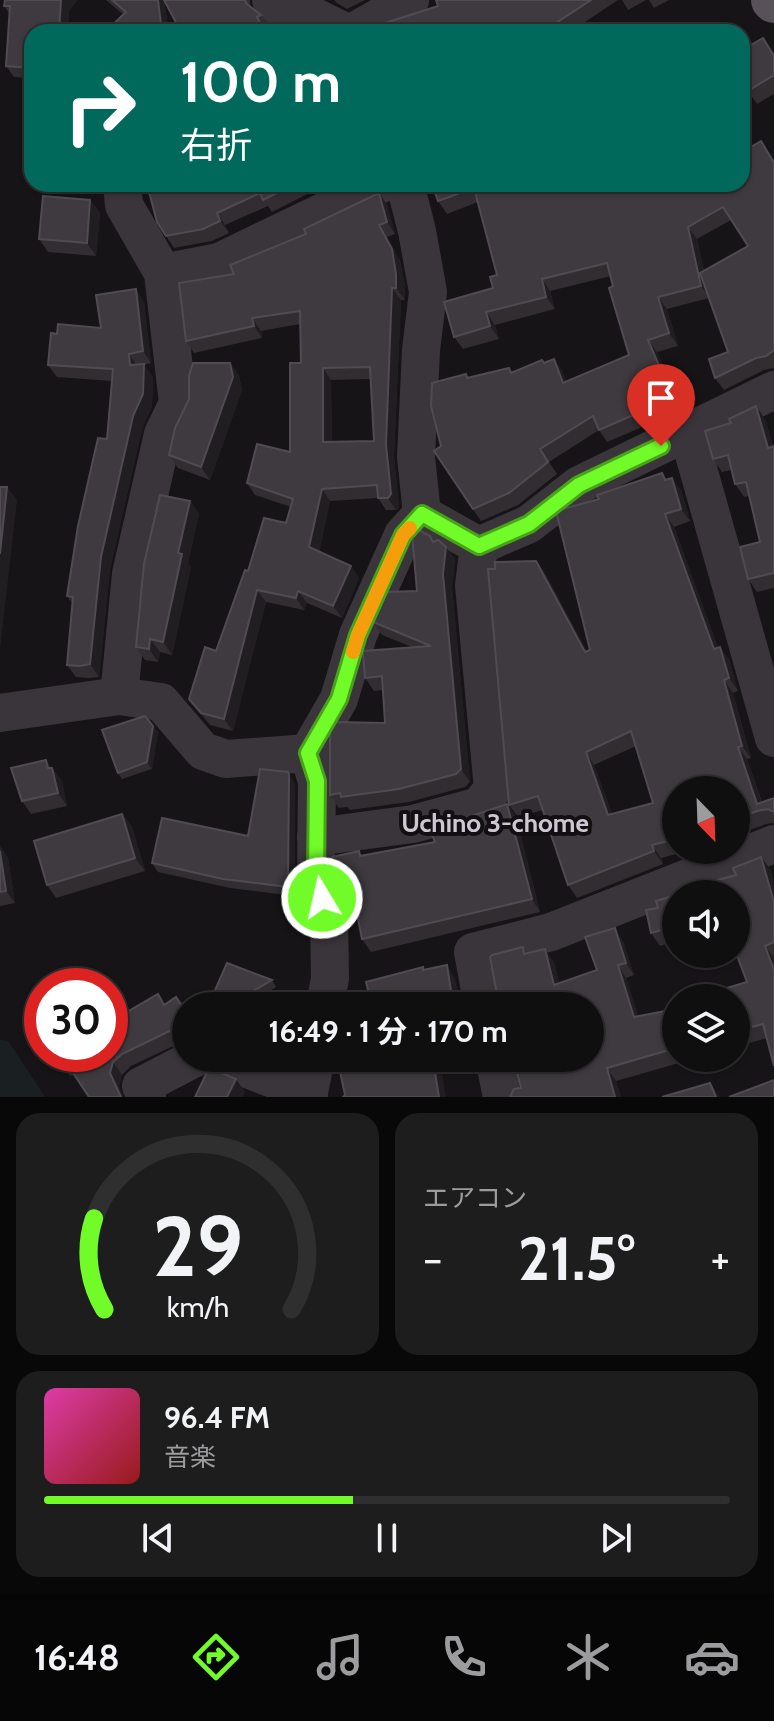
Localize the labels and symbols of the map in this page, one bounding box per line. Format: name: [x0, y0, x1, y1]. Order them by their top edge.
pin: [627, 364, 695, 446]
north arrow: [662, 776, 750, 864]
district label: Uchino 3-chome: [401, 807, 589, 839]
position arrow: [280, 856, 364, 940]
speed limit sign: 30: [24, 968, 128, 1072]

